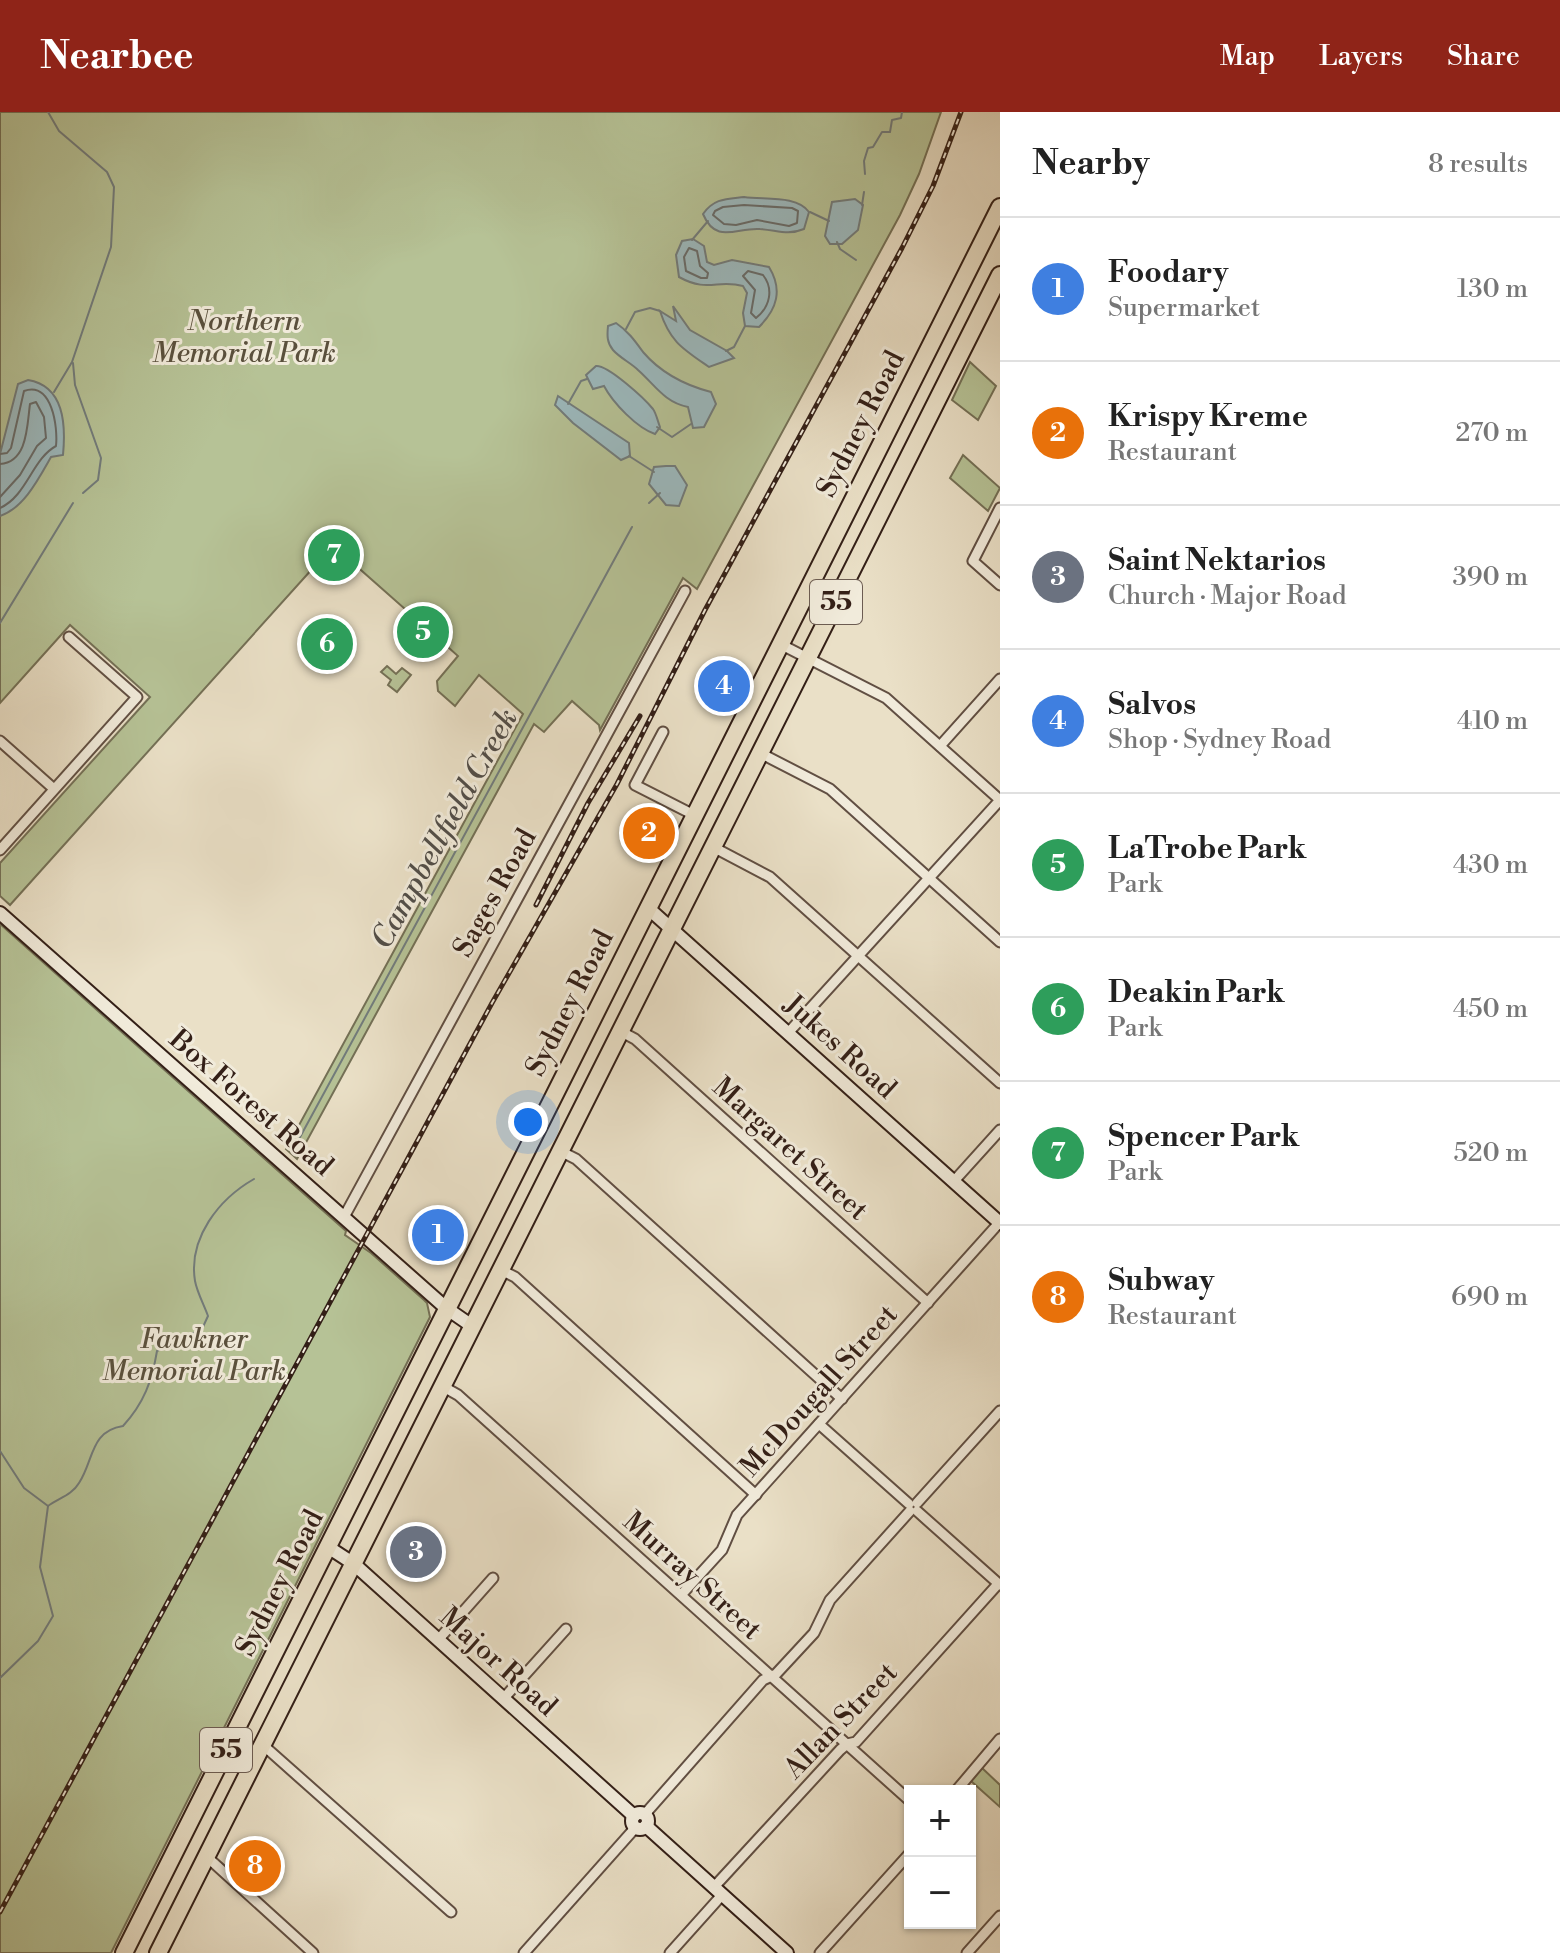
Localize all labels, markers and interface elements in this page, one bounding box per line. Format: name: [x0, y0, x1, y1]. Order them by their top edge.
text: Nearbee: [40, 33, 193, 80]
text: Map: [1220, 39, 1275, 74]
text: Layers: [1319, 39, 1403, 74]
text: Share: [1447, 39, 1520, 74]
text: Nearby: [1032, 143, 1150, 185]
text: 8 results: [1428, 148, 1528, 180]
text: Foodary: [1108, 254, 1228, 292]
text: 1: [1052, 273, 1064, 305]
text: 130 m: [1457, 273, 1528, 305]
text: Supermarket: [1108, 292, 1260, 324]
park label: Northern Memorial Park: [152, 304, 336, 371]
street label: Sydney Road: [809, 345, 913, 503]
text: Krispy Kreme: [1108, 398, 1308, 436]
text: 2: [1050, 417, 1066, 449]
text: 270 m: [1455, 417, 1528, 449]
text: Restaurant: [1108, 436, 1237, 468]
pin: 7: [308, 525, 360, 585]
text: Saint Nektarios: [1108, 542, 1326, 580]
text: 3: [1050, 561, 1066, 593]
text: 390 m: [1453, 561, 1528, 593]
road number: 55: [810, 580, 862, 624]
text: Church · Major Road: [1108, 580, 1347, 612]
pin: 5: [397, 602, 449, 662]
pin: 6: [301, 614, 353, 674]
pin: 4: [698, 656, 750, 716]
text: Salvos: [1108, 686, 1196, 724]
water label: Campbellfield Creek: [363, 702, 527, 956]
text: 4: [1049, 705, 1067, 737]
text: 410 m: [1457, 705, 1528, 737]
text: Shop · Sydney Road: [1108, 724, 1331, 756]
pin: 2: [623, 803, 675, 863]
street label: Sages Road: [445, 823, 545, 963]
text: LaTrobe Park: [1108, 830, 1306, 868]
text: 5: [1050, 849, 1066, 881]
text: 430 m: [1453, 849, 1528, 881]
text: Park: [1108, 868, 1162, 900]
street label: Sydney Road: [518, 924, 622, 1082]
text: Deakin Park: [1108, 974, 1285, 1012]
street label: Jukes Road: [776, 987, 904, 1107]
text: 6: [1050, 993, 1066, 1025]
text: 450 m: [1453, 993, 1528, 1025]
text: Park: [1108, 1012, 1162, 1044]
street label: Box Forest Road: [161, 1022, 340, 1184]
street label: Margaret Street: [705, 1070, 875, 1228]
your location: [508, 1102, 548, 1142]
text: Spencer Park: [1108, 1118, 1299, 1156]
text: 7: [1050, 1137, 1066, 1169]
text: 520 m: [1453, 1137, 1528, 1169]
text: Park: [1108, 1156, 1162, 1188]
pin: 1: [412, 1205, 464, 1265]
text: Subway: [1108, 1262, 1214, 1300]
text: 8: [1050, 1281, 1066, 1313]
text: 690 m: [1451, 1281, 1528, 1313]
street label: McDougall Street: [733, 1298, 905, 1484]
text: Restaurant: [1108, 1300, 1237, 1332]
park label: Fawkner Memorial Park: [102, 1322, 286, 1389]
street label: Sydney Road: [228, 1504, 332, 1662]
street label: Murray Street: [615, 1505, 769, 1648]
pin: 3: [390, 1522, 442, 1582]
street label: Major Road: [432, 1600, 564, 1724]
street label: Allan Street: [776, 1655, 905, 1787]
road number: 55: [200, 1728, 252, 1772]
map controls: [904, 1785, 976, 1929]
button: +: [904, 1785, 976, 1857]
pin: 8: [229, 1836, 281, 1896]
button: −: [904, 1857, 976, 1929]

